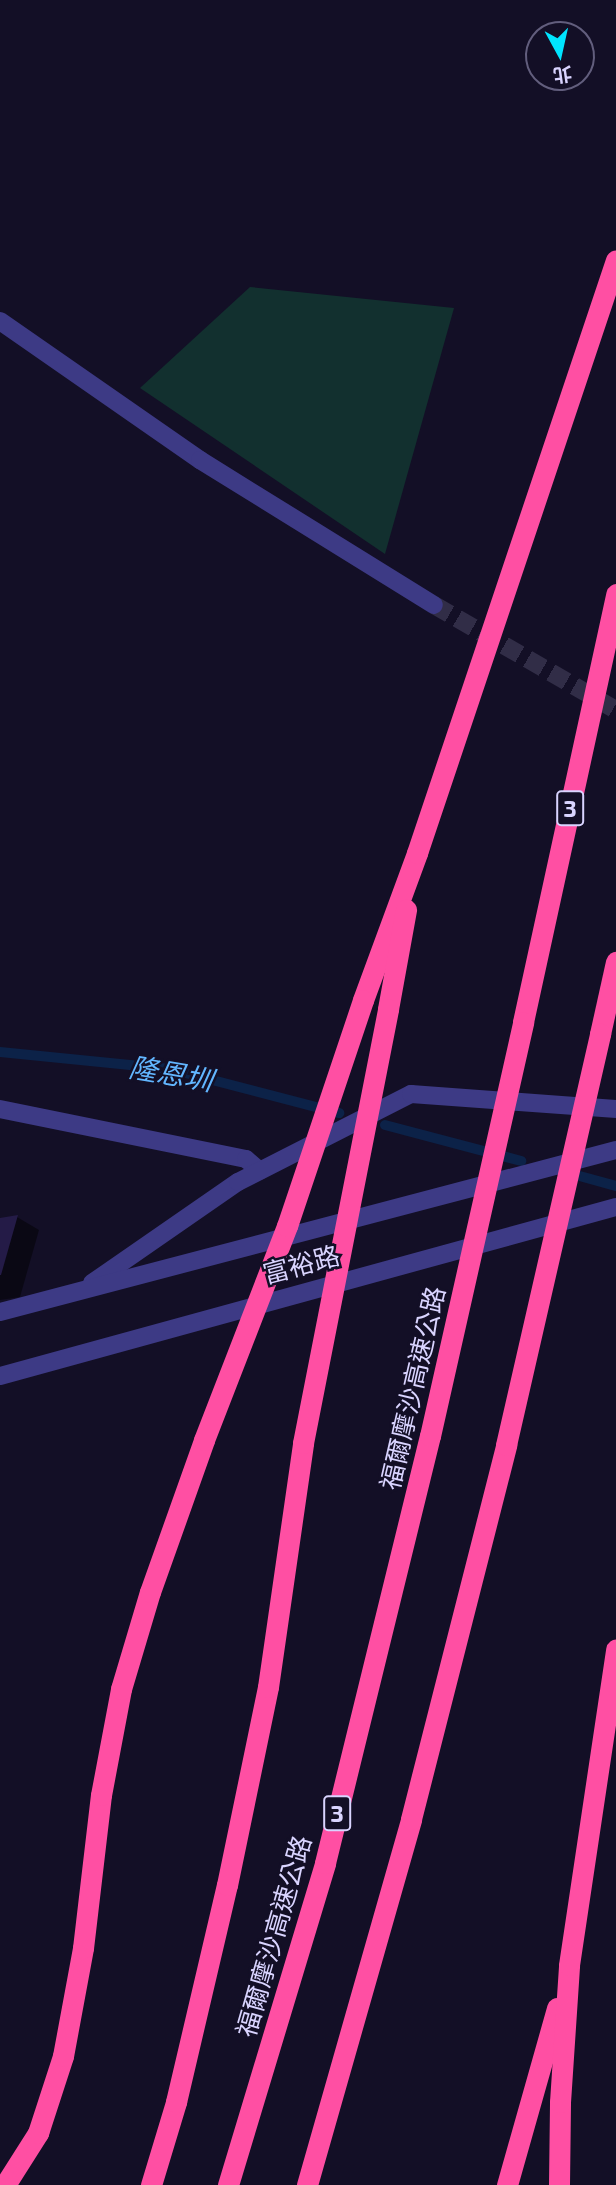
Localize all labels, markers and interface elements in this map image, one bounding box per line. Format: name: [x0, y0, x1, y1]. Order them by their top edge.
north arrow: [525, 21, 595, 91]
text: 北: [552, 63, 574, 88]
road number: 3: [556, 788, 584, 828]
water label: 隆恩圳: [127, 1049, 215, 1097]
street label: 富裕路: [259, 1239, 343, 1289]
street label: 福爾摩沙高速公路: [373, 1283, 451, 1493]
road number: 3: [323, 1792, 351, 1834]
street label: 福爾摩沙高速公路: [229, 1832, 317, 2040]

